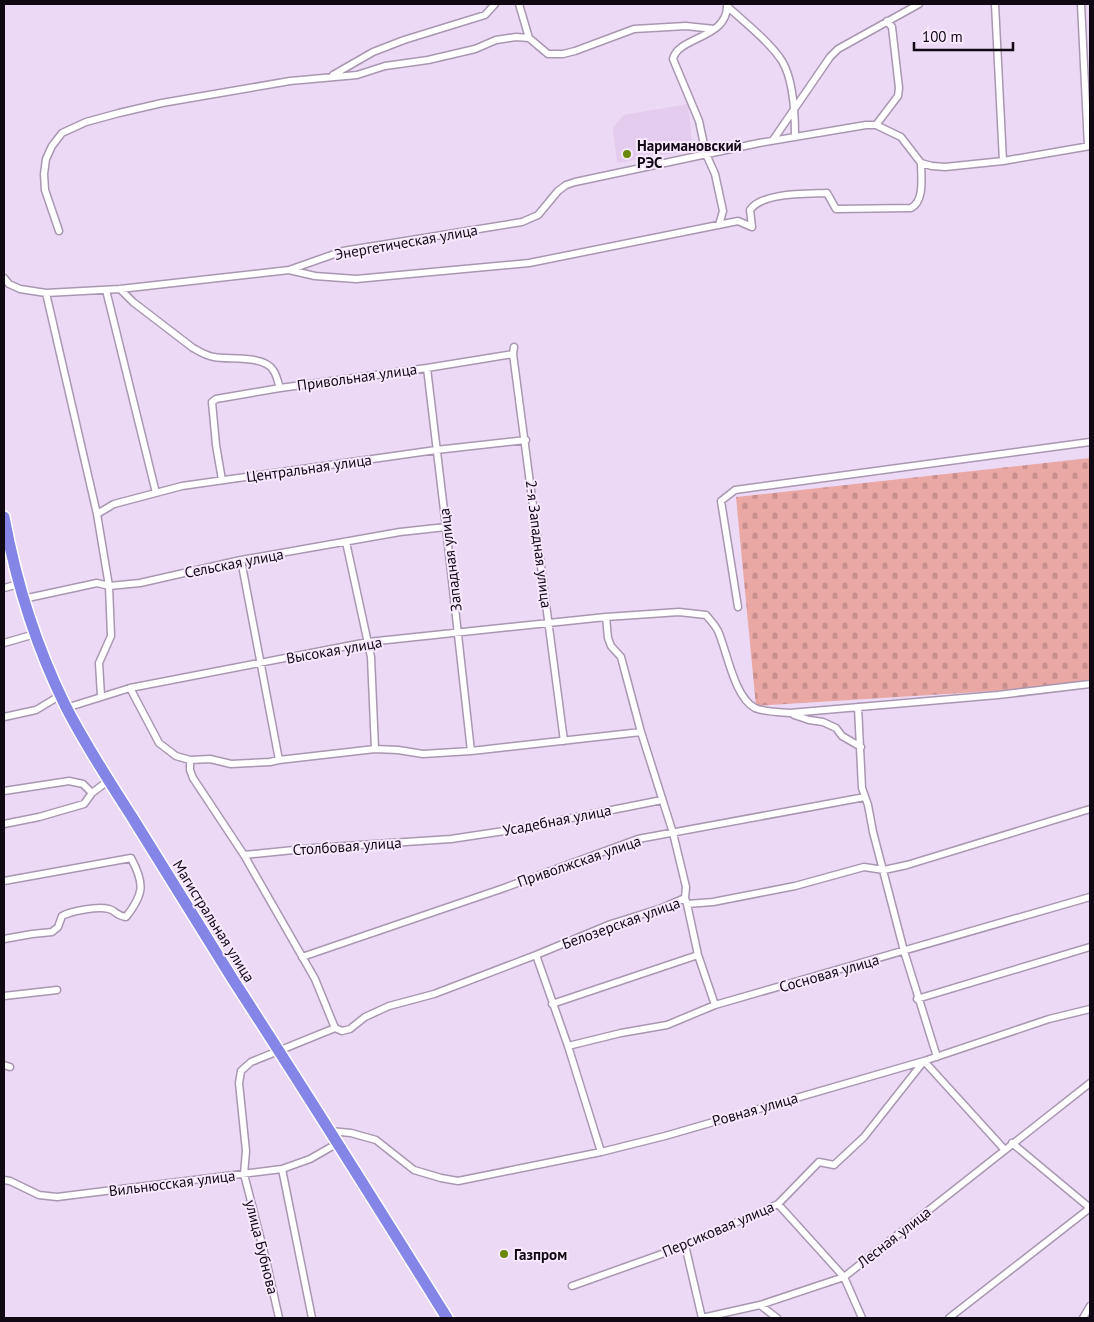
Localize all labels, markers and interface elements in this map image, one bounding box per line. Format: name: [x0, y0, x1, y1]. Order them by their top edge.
scale bar: [914, 20, 1013, 52]
text: 100 m: [922, 27, 963, 46]
place label: Наримановский РЭС: [637, 136, 742, 172]
marker: Наримановский РЭС: [621, 148, 633, 160]
street label: Энергетическая улица: [333, 220, 479, 264]
street label: Привольная улица: [296, 359, 418, 395]
street label: Центральная улица: [245, 450, 373, 486]
street label: 2-я Западная улица: [522, 479, 556, 609]
street label: Западная улица: [434, 507, 466, 613]
street label: Сельская улица: [183, 544, 285, 582]
street label: Высокая улица: [285, 632, 383, 668]
street label: Усадебная улица: [501, 800, 613, 840]
street label: Приволжская улица: [515, 831, 643, 891]
street label: Столбовая улица: [292, 833, 402, 859]
street label: Магистральная улица: [169, 856, 259, 986]
street label: Белозерская улица: [559, 893, 683, 953]
street label: Сосновая улица: [777, 950, 881, 996]
street label: Ровная улица: [710, 1088, 800, 1130]
street label: Вильнюсская улица: [108, 1166, 236, 1200]
street label: Персиковая улица: [659, 1197, 777, 1261]
street label: улица Бубнова: [241, 1198, 283, 1296]
street label: Лесная улица: [853, 1202, 935, 1272]
place label: Газпром: [514, 1245, 567, 1264]
marker: Газпром: [498, 1248, 510, 1260]

